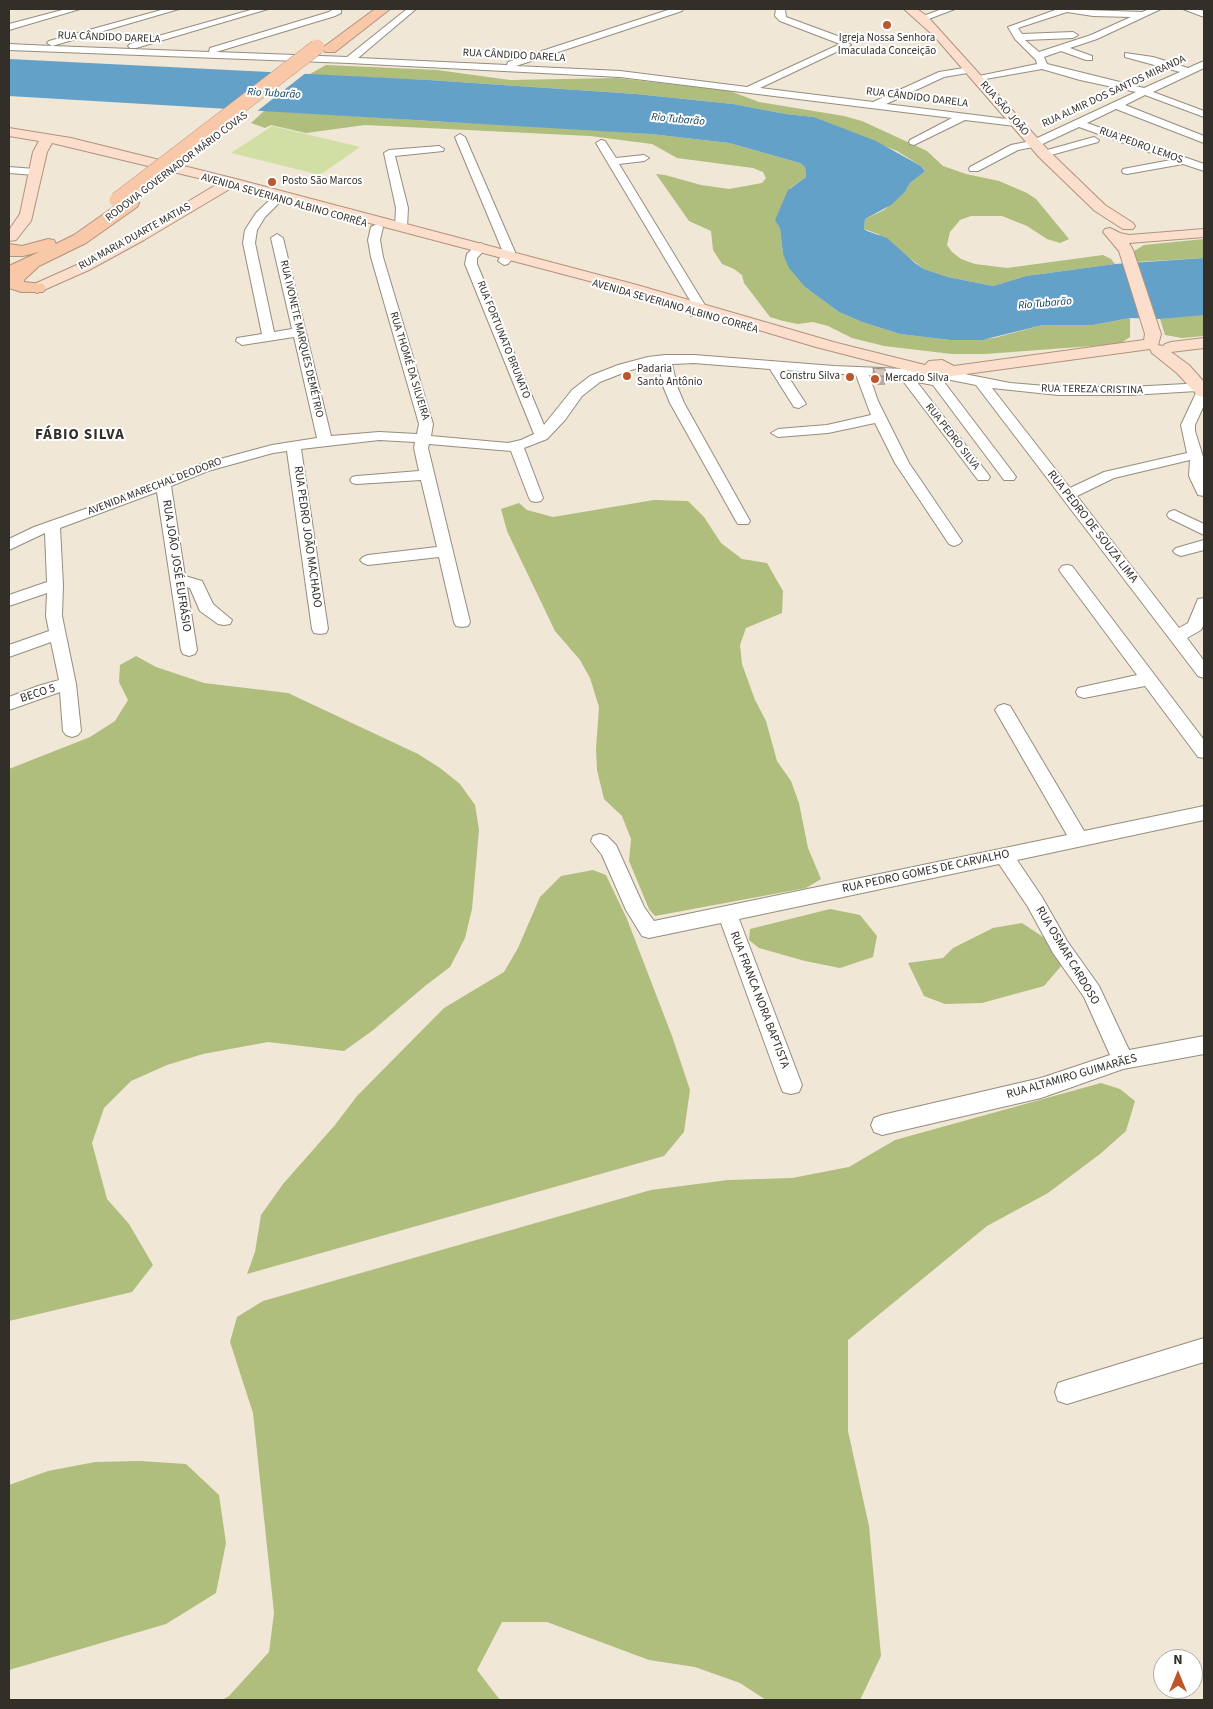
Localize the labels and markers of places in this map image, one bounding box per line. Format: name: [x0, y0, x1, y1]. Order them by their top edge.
marker: Igreja Nossa Senhora Imaculada Conceição: [881, 19, 893, 31]
place label: Igreja Nossa Senhora Imaculada Conceição: [838, 32, 936, 58]
place label: Posto São Marcos: [282, 175, 362, 189]
marker: Posto São Marcos: [266, 176, 278, 188]
place label: Padaria Santo Antônio: [637, 363, 702, 389]
marker: Padaria Santo Antônio: [621, 370, 633, 382]
place label: Constru Silva: [780, 370, 840, 384]
marker: Constru Silva: [844, 371, 856, 383]
place label: Mercado Silva: [885, 372, 949, 386]
marker: Mercado Silva: [869, 373, 881, 385]

